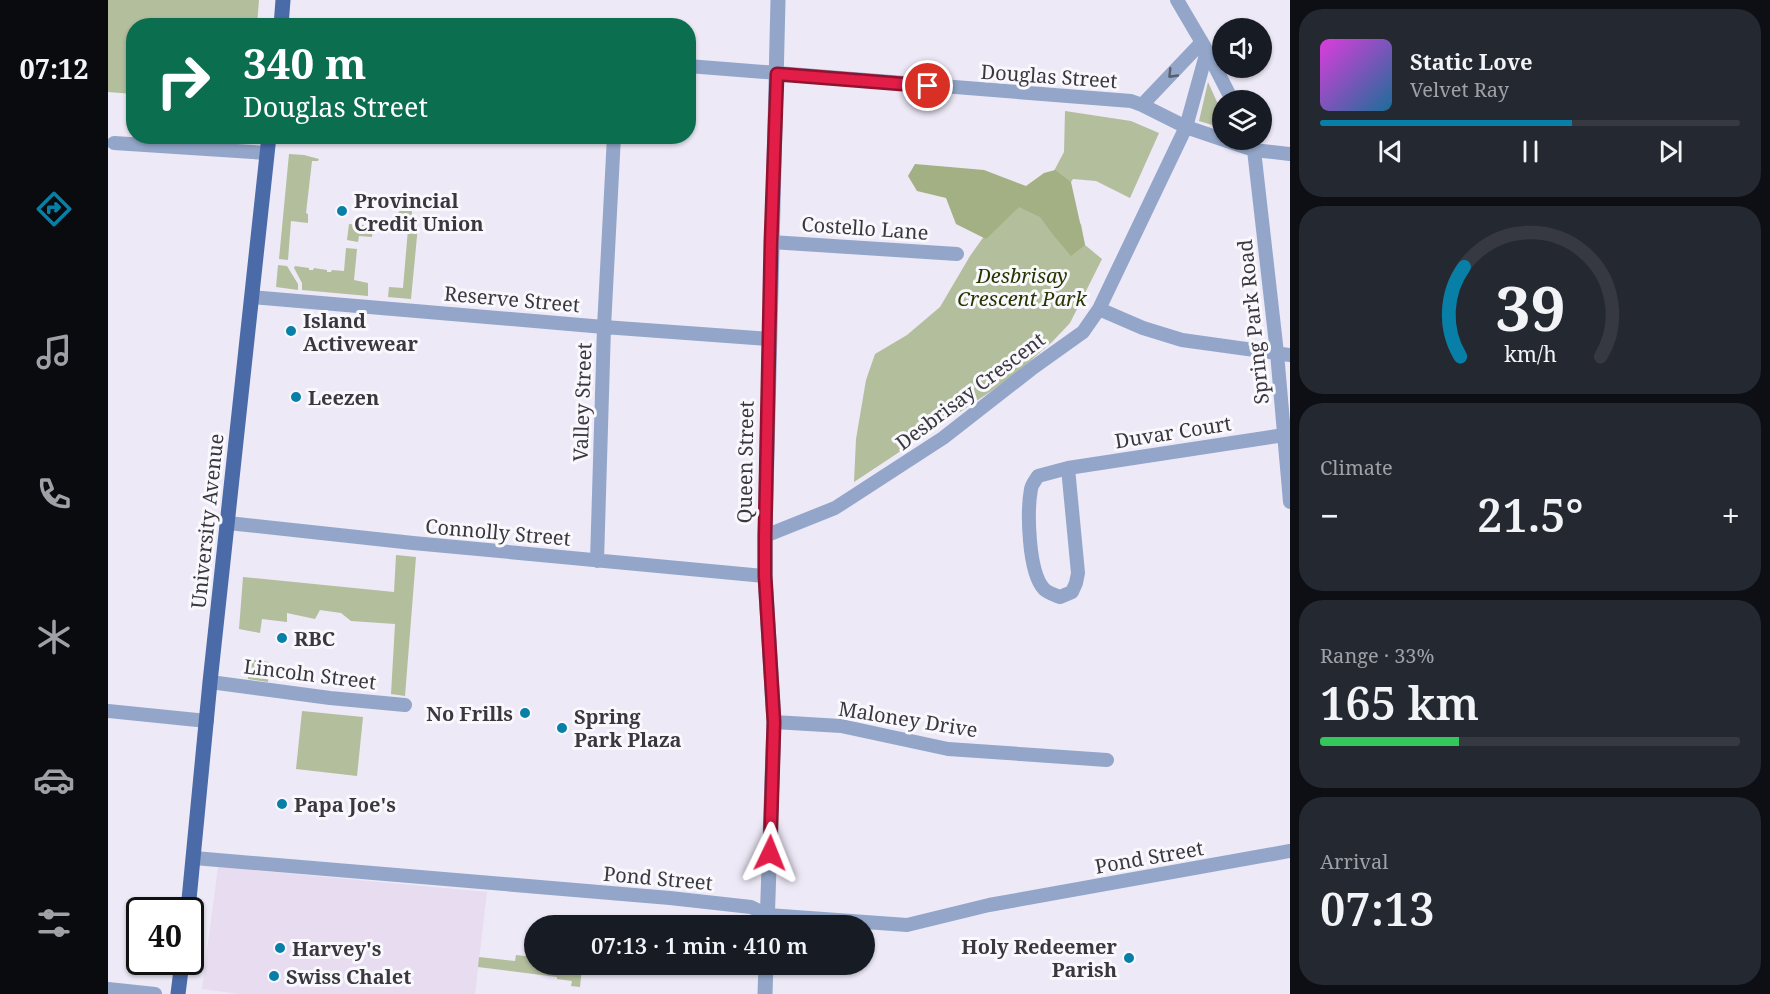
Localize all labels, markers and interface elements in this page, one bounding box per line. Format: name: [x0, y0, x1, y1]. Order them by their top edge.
map controls: [1212, 18, 1272, 150]
button: sound: [1212, 18, 1272, 78]
text: 340 m: [243, 34, 367, 91]
icon: right: [144, 42, 222, 120]
text: Static Love: [1410, 46, 1533, 76]
text: 07:12: [19, 50, 89, 87]
street label: Douglas Street: [980, 58, 1118, 94]
pin: [902, 60, 953, 111]
one-way arrow: [1168, 67, 1179, 77]
icon: arrive: [911, 69, 944, 102]
text: Velvet Ray: [1410, 76, 1509, 103]
text: Douglas Street: [243, 88, 428, 125]
button: layers: [1212, 90, 1272, 150]
icon: previous: [1374, 135, 1407, 168]
icon: pause: [1514, 135, 1547, 168]
icon: next: [1654, 135, 1687, 168]
place label: Provincial Credit Union: [354, 187, 484, 237]
icon: directions: [33, 188, 75, 230]
marker: Provincial Credit Union: [335, 204, 349, 218]
street label: Costello Lane: [801, 210, 929, 246]
street label: Spring Park Road: [1231, 238, 1275, 406]
park label: Desbrisay Crescent Park: [957, 262, 1087, 312]
text: 39: [1495, 264, 1565, 349]
street label: Reserve Street: [443, 280, 581, 318]
place label: Island Activewear: [303, 307, 418, 357]
marker: Island Activewear: [284, 324, 298, 338]
street label: Desbrisay Crescent: [890, 326, 1050, 456]
icon: music: [33, 331, 75, 373]
text: km/h: [1504, 339, 1557, 368]
street label: Valley Street: [566, 342, 598, 462]
place label: Leezen: [308, 384, 379, 411]
marker: Leezen: [289, 390, 303, 404]
street label: Queen Street: [730, 400, 760, 524]
street label: Duvar Court: [1113, 409, 1233, 455]
street label: University Avenue: [184, 432, 230, 610]
text: Climate: [1320, 454, 1393, 481]
icon: phone: [33, 473, 75, 515]
text: 21.5°: [1477, 484, 1584, 545]
text: −: [1320, 493, 1339, 538]
text: +: [1722, 493, 1740, 538]
street label: Connolly Street: [424, 512, 572, 552]
icon: climate: [33, 616, 75, 658]
place label: RBC: [294, 625, 335, 652]
marker: RBC: [275, 631, 289, 645]
text: Range · 33%: [1320, 642, 1434, 669]
street label: Lincoln Street: [242, 652, 378, 696]
text: 165 km: [1320, 672, 1479, 733]
street label: Maloney Drive: [837, 695, 979, 743]
place label: No Frills: [426, 700, 513, 727]
place label: Spring Park Plaza: [574, 703, 682, 753]
marker: No Frills: [518, 706, 532, 720]
marker: Spring Park Plaza: [555, 721, 569, 735]
icon: car: [33, 759, 75, 801]
place label: Papa Joe's: [294, 791, 396, 818]
marker: Papa Joe's: [275, 797, 289, 811]
position arrow: [738, 821, 802, 885]
street label: Pond Street: [1093, 834, 1205, 880]
text: Arrival: [1320, 848, 1388, 875]
street label: Pond Street: [602, 860, 714, 896]
text: 07:13: [1320, 878, 1435, 939]
speed limit sign: 40: [126, 897, 204, 975]
icon: filters: [33, 902, 75, 944]
text: 07:13 · 1 min · 410 m: [591, 930, 808, 960]
place label: Holy Redeemer Parish: [961, 933, 1118, 983]
place label: Harvey's: [292, 935, 381, 962]
marker: Harvey's: [273, 941, 287, 955]
marker: Holy Redeemer Parish: [1122, 951, 1136, 965]
place label: Swiss Chalet: [286, 963, 411, 990]
marker: Swiss Chalet: [267, 969, 281, 983]

